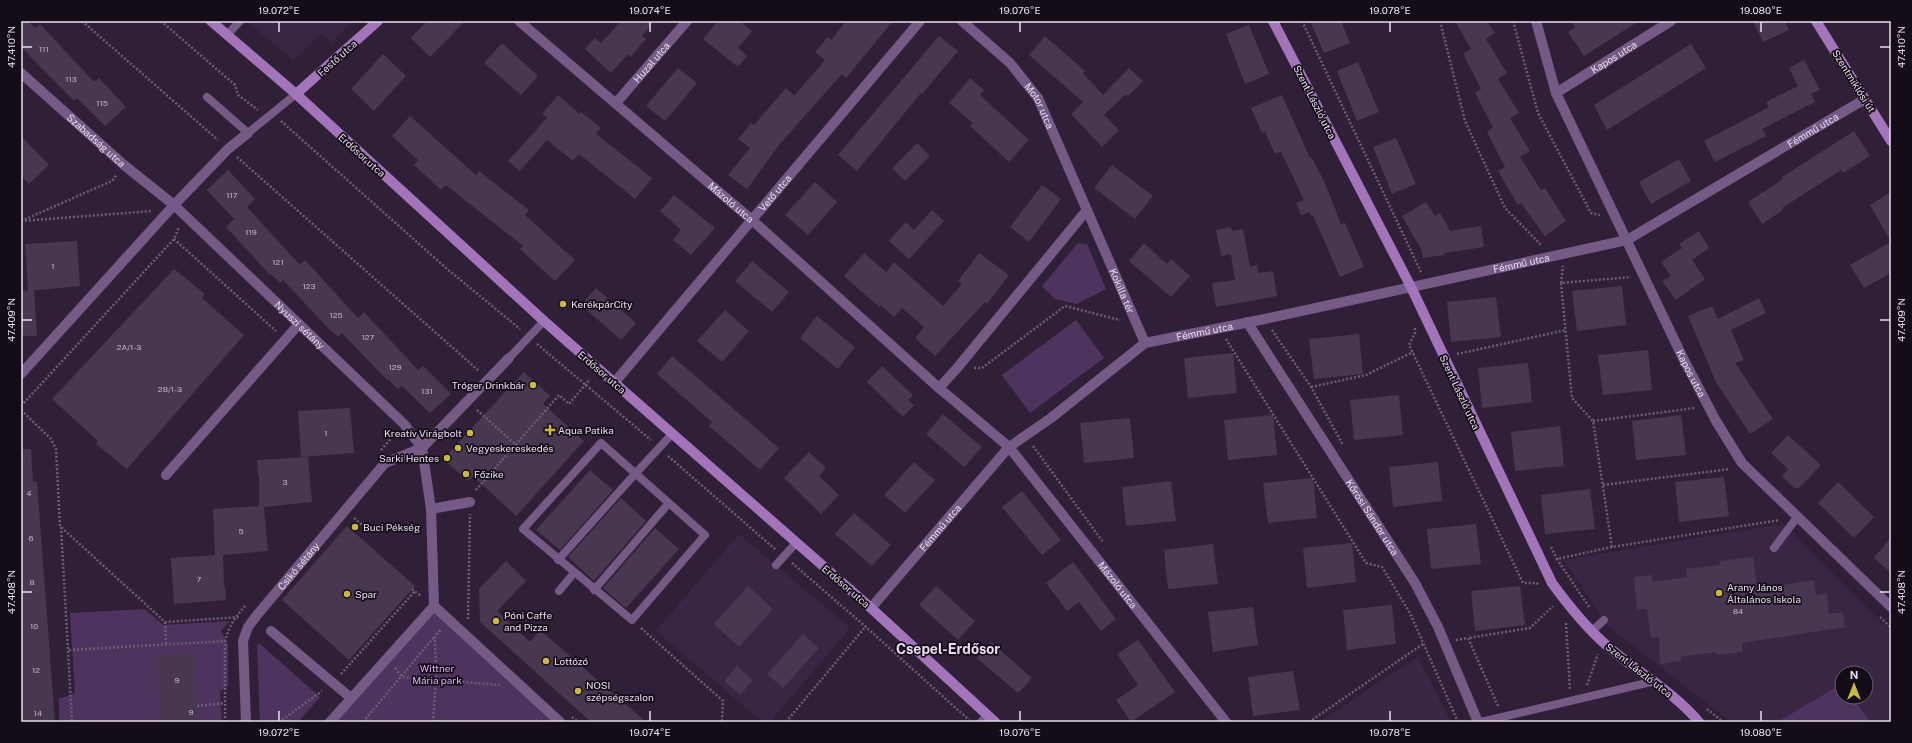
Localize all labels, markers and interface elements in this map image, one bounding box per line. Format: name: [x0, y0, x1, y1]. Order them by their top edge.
text: 19.072°E: [258, 4, 300, 16]
text: 19.074°E: [629, 4, 671, 16]
text: 19.076°E: [999, 4, 1041, 16]
text: 19.078°E: [1369, 4, 1411, 16]
text: 19.080°E: [1740, 4, 1782, 16]
text: 47.410°N: [5, 26, 17, 68]
text: 47.410°N: [1895, 26, 1907, 68]
street label: Festő utca: [315, 37, 359, 79]
street label: Kapos utca: [1588, 38, 1639, 76]
street label: Huzal utca: [631, 39, 672, 85]
house number: 111: [39, 44, 49, 54]
street label: Szentmiklósi út: [1830, 48, 1878, 115]
street label: Szent László utca: [1291, 63, 1339, 141]
house number: 113: [65, 74, 77, 84]
street label: Motor utca: [1022, 80, 1057, 130]
house number: 115: [96, 98, 108, 108]
street label: Fémmű utca: [1785, 110, 1840, 150]
street label: Szabadság utca: [65, 111, 128, 169]
street label: Erdősor utca: [336, 131, 388, 179]
street label: Vető utca: [756, 172, 794, 214]
street label: Mázoló utca: [706, 179, 756, 225]
house number: 117: [226, 190, 238, 200]
house number: 119: [245, 227, 257, 237]
street label: Fémmű utca: [1492, 251, 1551, 275]
house number: 121: [272, 257, 284, 267]
house number: 1: [51, 261, 55, 271]
street label: Kokilla tér: [1107, 267, 1137, 315]
house number: 123: [302, 281, 316, 291]
text: 47.409°N: [5, 298, 17, 342]
street label: Nyuszi sétány: [272, 298, 328, 352]
place label: KerékpárCity: [571, 298, 633, 310]
text: 47.409°N: [1895, 298, 1907, 342]
marker: KerékpárCity: [558, 299, 568, 309]
house number: 125: [329, 310, 343, 320]
street label: Fémmű utca: [1175, 320, 1234, 343]
house number: 127: [362, 332, 375, 342]
house number: 2A/1-3: [117, 342, 141, 352]
street label: Erdősor utca: [576, 348, 628, 396]
street label: Kapos utca: [1674, 348, 1708, 399]
street label: Szent László utca: [1437, 353, 1483, 431]
house number: 129: [388, 362, 402, 372]
place label: Tróger Drinkbár: [452, 379, 525, 391]
marker: Tróger Drinkbár: [528, 380, 538, 390]
house number: 2B/1-3: [158, 384, 182, 394]
house number: 131: [421, 386, 433, 396]
place label: Aqua Patika: [558, 424, 614, 436]
marker: Aqua Patika: [545, 425, 555, 435]
place label: Kreatív Virágbolt: [384, 427, 462, 439]
house number: 1: [324, 428, 328, 438]
marker: Kreatív Virágbolt: [465, 428, 475, 438]
place label: Vegyeskereskedés: [466, 442, 553, 454]
marker: Vegyeskereskedés: [453, 443, 463, 453]
place label: Sarki Hentes: [379, 452, 439, 464]
marker: Sarki Hentes: [442, 453, 452, 463]
place label: Főzike: [474, 468, 504, 480]
marker: Főzike: [461, 469, 471, 479]
house number: 3: [282, 477, 288, 487]
street label: Kőrösi Sándor utca: [1344, 477, 1401, 557]
house number: 4: [26, 488, 32, 498]
street label: Fémmű utca: [917, 502, 963, 553]
place label: Buci Pékség: [363, 521, 420, 533]
marker: Buci Pékség: [350, 522, 360, 532]
house number: 5: [238, 526, 244, 536]
house number: 6: [29, 533, 34, 543]
street label: Csikó sétány: [275, 539, 322, 592]
street label: Mázoló utca: [1096, 559, 1140, 611]
street label: Erdősor utca: [820, 562, 872, 610]
text: 47.408°N: [5, 570, 17, 614]
text: 47.408°N: [1895, 570, 1907, 614]
house number: 7: [197, 574, 202, 584]
house number: 8: [29, 577, 35, 587]
place label: Arany János Általános Iskola: [1727, 581, 1801, 605]
place label: Spar: [355, 588, 377, 600]
marker: Arany János Általános Iskola: [1714, 588, 1724, 598]
marker: Spar: [342, 589, 352, 599]
house number: 84: [1733, 606, 1743, 616]
place label: Póni Caffe and Pizza: [504, 609, 552, 633]
marker: Póni Caffe and Pizza: [491, 616, 501, 626]
house number: 10: [30, 621, 38, 631]
street label: Szent László utca: [1603, 640, 1675, 700]
district label: Csepel-Erdősor: [896, 641, 1000, 657]
place label: Lottózó: [554, 655, 588, 667]
marker: Lottózó: [541, 656, 551, 666]
park label: Wittner Mária park: [412, 662, 462, 686]
house number: 12: [32, 665, 40, 675]
north arrow: [1834, 665, 1874, 705]
text: N: [1850, 669, 1858, 681]
house number: 9: [175, 675, 180, 685]
place label: NOSI szépségszalon: [586, 679, 654, 703]
marker: NOSI szépségszalon: [573, 686, 583, 696]
house number: 9: [189, 707, 194, 717]
house number: 14: [34, 708, 42, 718]
text: 19.072°E: [258, 726, 300, 738]
text: 19.074°E: [629, 726, 671, 738]
text: 19.076°E: [999, 726, 1041, 738]
text: 19.078°E: [1369, 726, 1411, 738]
text: 19.080°E: [1740, 726, 1782, 738]

